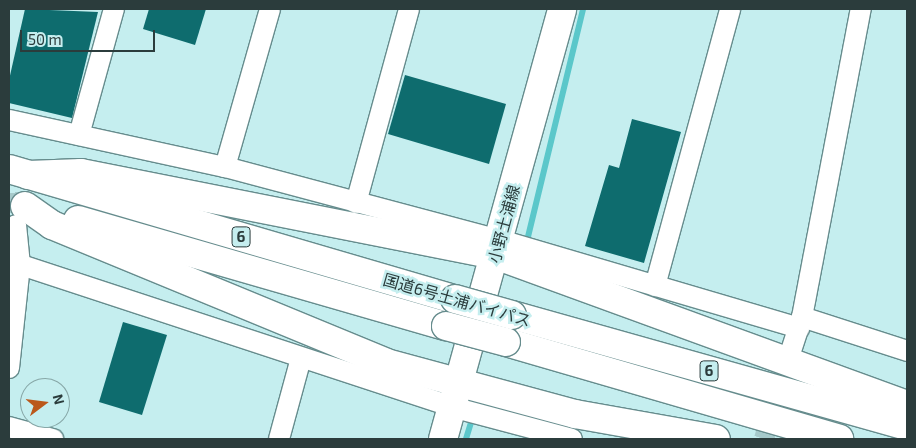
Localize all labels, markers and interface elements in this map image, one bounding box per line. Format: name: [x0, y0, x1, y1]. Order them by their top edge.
scale bar: [22, 20, 158, 52]
text: 50 m: [28, 30, 62, 48]
street label: 小野土浦線: [484, 183, 524, 265]
road number: 6: [231, 224, 251, 250]
street label: 国道6号土浦バイパス: [381, 270, 533, 330]
road number: 6: [699, 358, 719, 384]
north arrow: [20, 378, 70, 428]
text: N: [49, 392, 69, 406]

